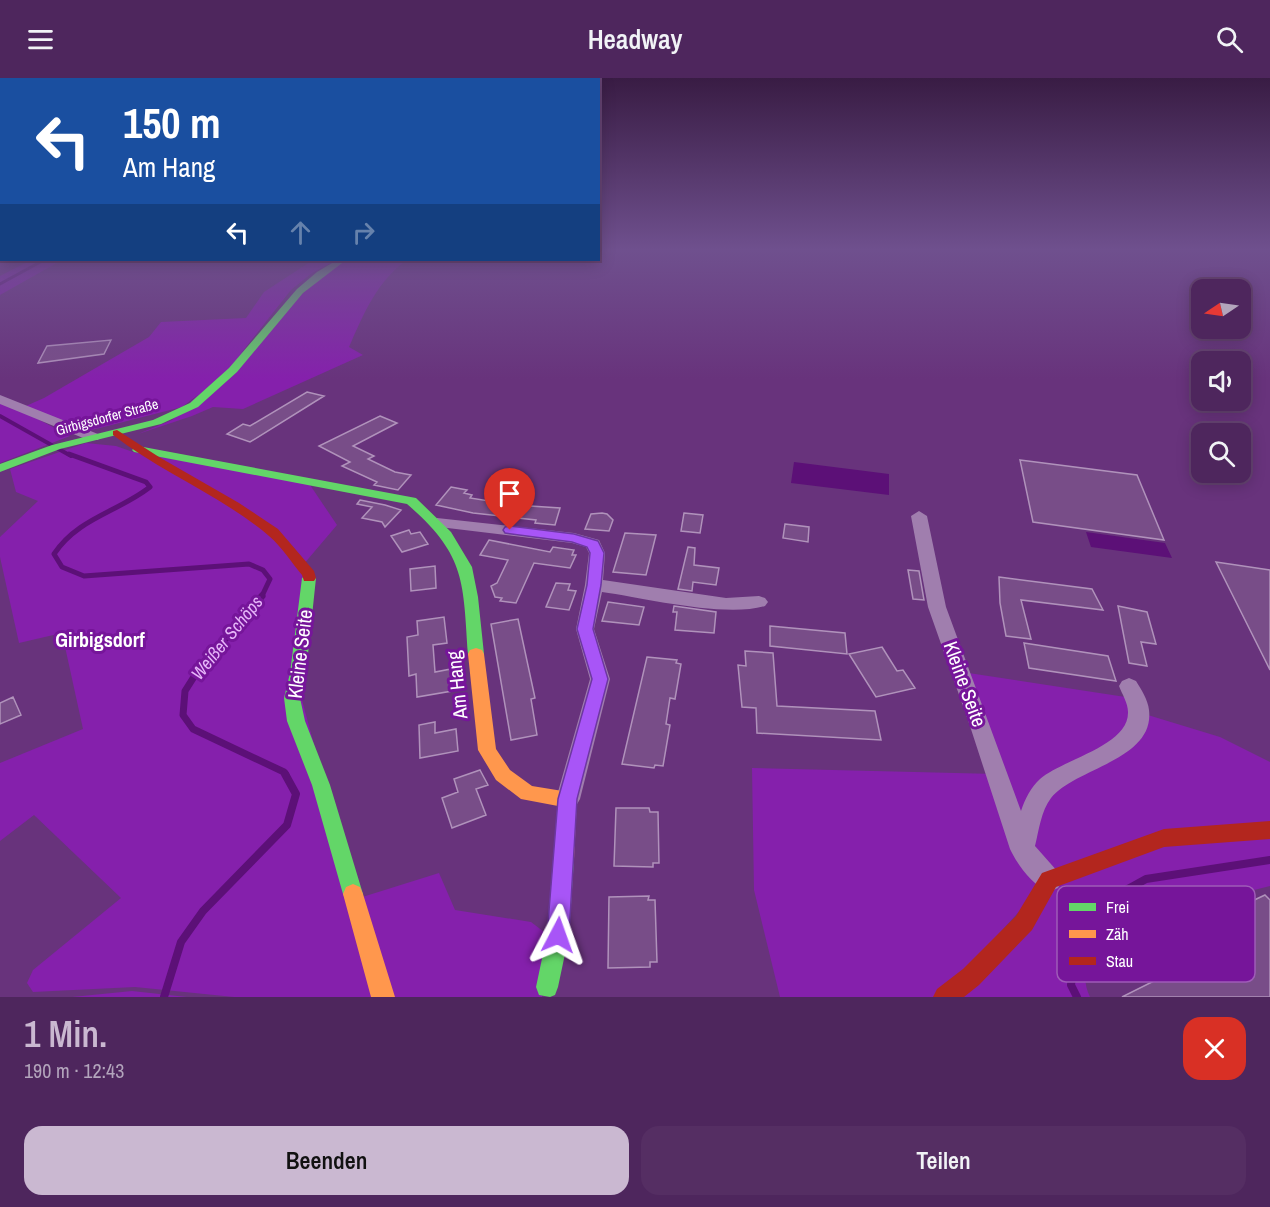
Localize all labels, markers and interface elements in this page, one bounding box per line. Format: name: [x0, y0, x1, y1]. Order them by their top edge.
text: Headway: [588, 21, 682, 57]
icon: menu: [24, 23, 57, 56]
icon: search: [1213, 23, 1246, 56]
text: 150 m: [123, 95, 221, 151]
icon: left: [24, 102, 102, 180]
text: Am Hang: [123, 149, 215, 185]
icon: left: [221, 216, 254, 249]
icon: ahead: [284, 216, 317, 249]
icon: right: [347, 216, 380, 249]
north arrow: [1191, 279, 1251, 339]
map controls: [1191, 279, 1251, 483]
button: sound: [1191, 351, 1251, 411]
street label: Girbigsdorfer Straße: [54, 395, 160, 439]
button: search: [1191, 423, 1251, 483]
pin: [484, 468, 535, 530]
icon: arrive: [493, 477, 526, 510]
water label: Weißer Schöps: [185, 590, 268, 685]
street label: Kleine Seite: [281, 608, 318, 700]
district label: Girbigsdorf: [55, 626, 145, 653]
street label: Kleine Seite: [937, 637, 993, 730]
street label: Am Hang: [440, 650, 474, 721]
legend: [1057, 886, 1255, 982]
text: Frei: [1106, 896, 1129, 918]
position arrow: [526, 903, 590, 967]
text: Zäh: [1106, 923, 1129, 945]
text: Stau: [1106, 950, 1133, 972]
text: 1 Min.: [24, 1010, 107, 1058]
button: close: [1183, 1017, 1246, 1080]
text: 190 m · 12:43: [24, 1057, 124, 1084]
button: Beenden: [24, 1126, 629, 1195]
button: Teilen: [641, 1126, 1246, 1195]

